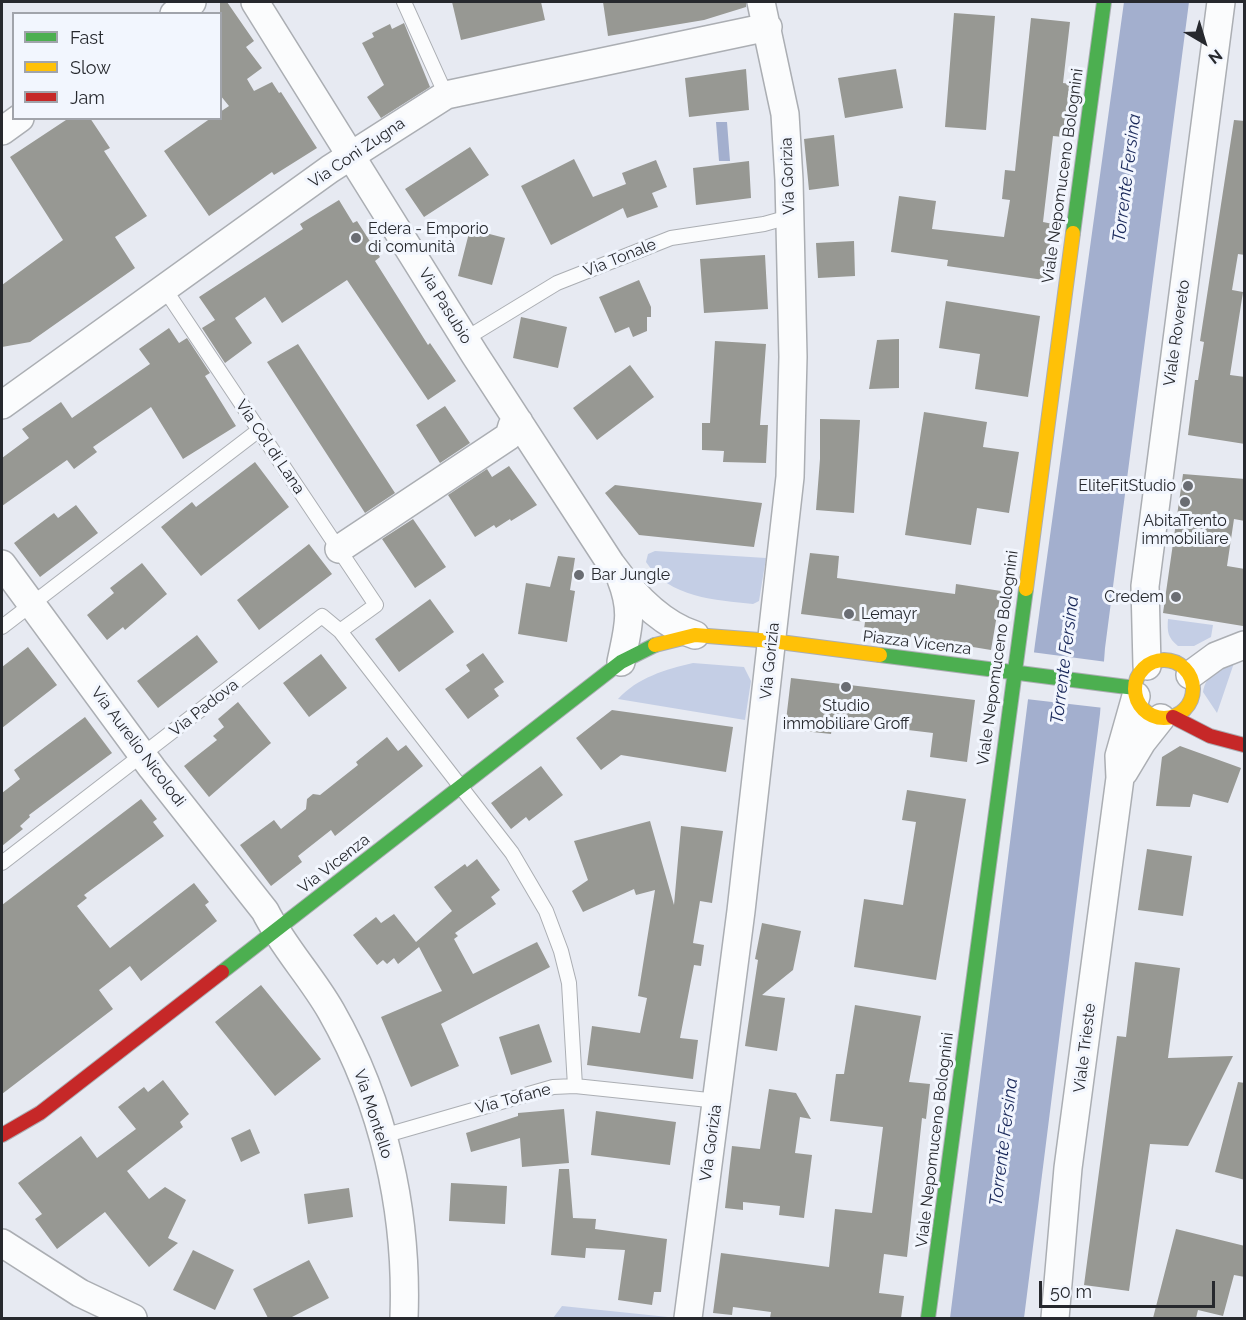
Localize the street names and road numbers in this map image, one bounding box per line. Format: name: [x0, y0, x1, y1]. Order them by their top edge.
street label: Viale Nepomuceno Bolognini: [1038, 67, 1088, 285]
street label: Via Coni Zugna: [305, 114, 409, 192]
street label: Via Gorizia: [777, 137, 799, 215]
street label: Via Tonale: [581, 235, 659, 281]
street label: Via Pasubio: [414, 265, 476, 347]
street label: Viale Rovereto: [1160, 279, 1194, 387]
street label: Via Col di Lana: [231, 396, 309, 498]
street label: Viale Nepomuceno Bolognini: [973, 549, 1023, 767]
street label: Via Gorizia: [756, 622, 784, 700]
street label: Piazza Vicenza: [862, 627, 972, 659]
street label: Via Padova: [166, 675, 242, 741]
street label: Via Aurelio Nicolodi: [87, 683, 189, 811]
street label: Via Vicenza: [294, 830, 374, 898]
street label: Viale Trieste: [1070, 1002, 1100, 1094]
street label: Viale Nepomuceno Bolognini: [912, 1031, 958, 1249]
street label: Via Montello: [350, 1067, 396, 1161]
street label: Via Tofane: [473, 1080, 553, 1118]
street label: Via Gorizia: [696, 1103, 726, 1183]

